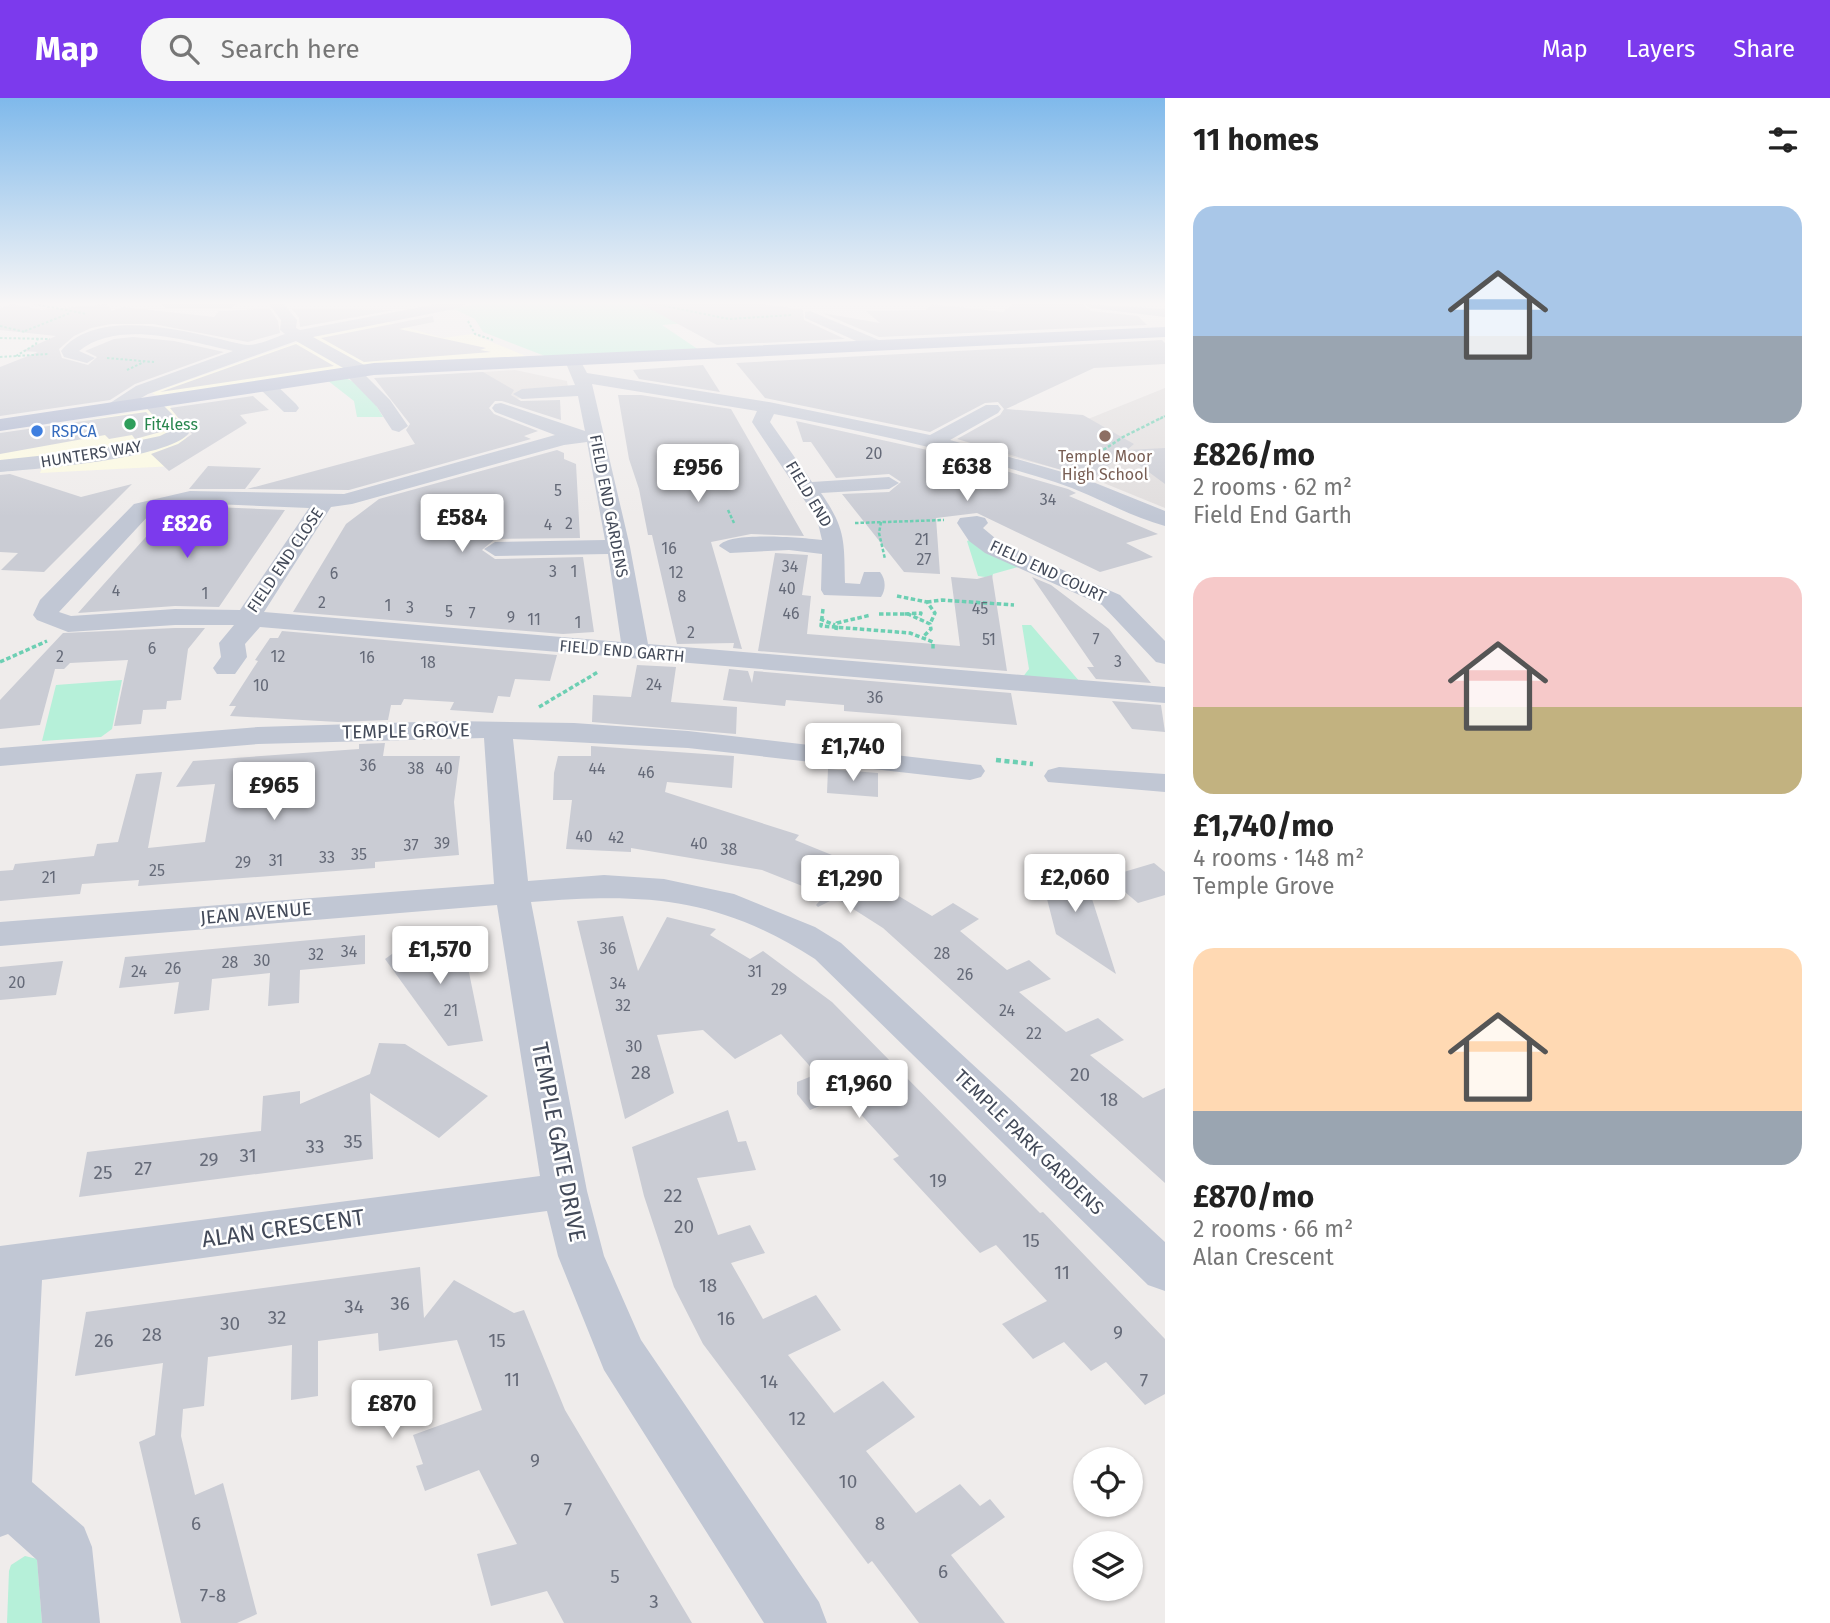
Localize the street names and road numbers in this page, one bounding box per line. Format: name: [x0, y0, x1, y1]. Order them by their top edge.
street label: FIELD END GARDENS: [586, 433, 632, 579]
street label: HUNTERS WAY: [39, 437, 143, 471]
street label: FIELD END: [782, 458, 836, 530]
street label: FIELD END CLOSE: [243, 504, 327, 616]
street label: FIELD END COURT: [987, 536, 1110, 606]
street label: FIELD END GARTH: [559, 636, 685, 666]
street label: TEMPLE GROVE: [342, 718, 470, 744]
street label: JEAN AVENUE: [199, 897, 313, 929]
street label: TEMPLE GATE DRIVE: [526, 1040, 592, 1244]
street label: TEMPLE PARK GARDENS: [949, 1065, 1109, 1219]
street label: ALAN CRESCENT: [200, 1203, 366, 1253]

